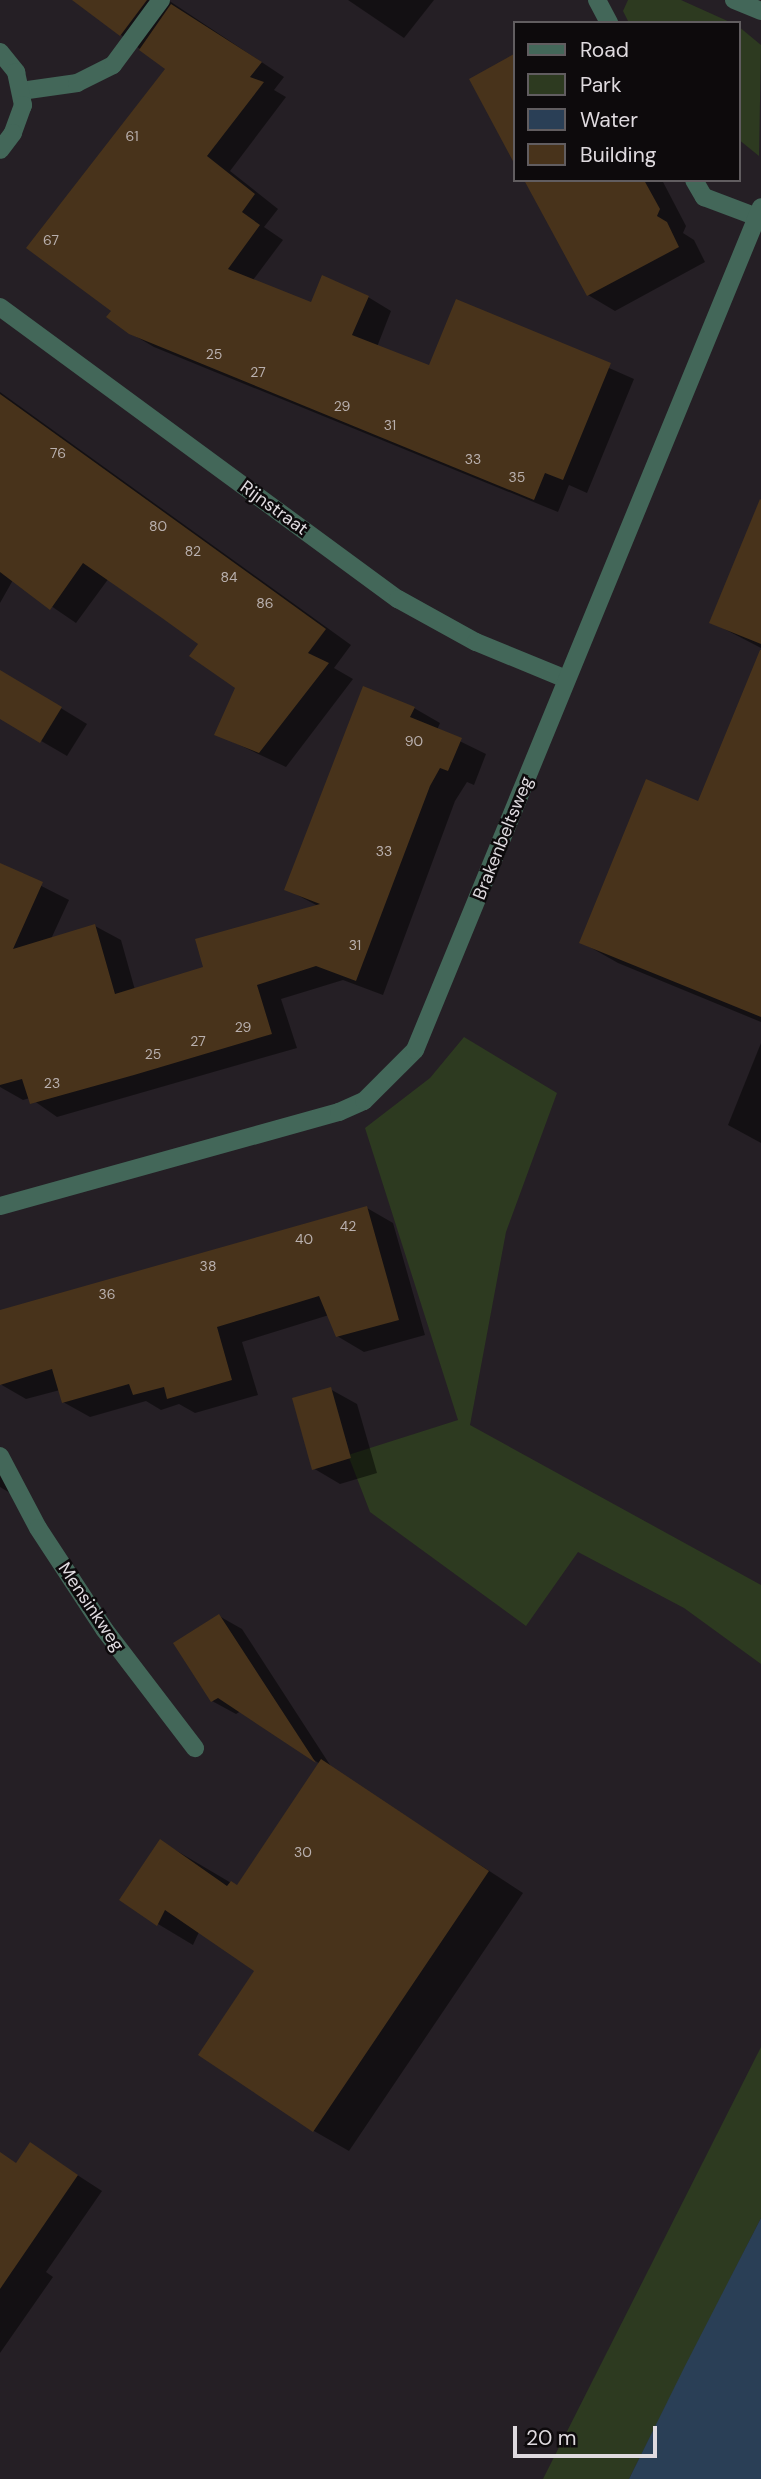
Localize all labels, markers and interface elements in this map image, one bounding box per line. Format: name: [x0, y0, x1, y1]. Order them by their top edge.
legend: [512, 21, 740, 182]
text: Road: [580, 36, 629, 64]
text: Park: [580, 71, 621, 99]
text: Water: [580, 106, 638, 134]
house number: 61: [125, 128, 139, 144]
text: Building: [580, 141, 656, 169]
house number: 67: [43, 232, 59, 248]
house number: 25: [206, 346, 222, 362]
house number: 27: [250, 364, 266, 380]
house number: 29: [334, 398, 350, 414]
house number: 31: [384, 417, 396, 433]
house number: 76: [50, 445, 66, 461]
house number: 33: [465, 451, 481, 467]
house number: 35: [509, 469, 525, 485]
street label: Rijnstraat: [236, 476, 312, 540]
house number: 80: [149, 518, 167, 534]
house number: 82: [185, 543, 201, 559]
house number: 84: [220, 569, 238, 585]
house number: 86: [256, 595, 274, 611]
house number: 90: [405, 733, 423, 749]
street label: Brakenbeltsweg: [468, 773, 538, 903]
house number: 33: [376, 843, 392, 859]
house number: 31: [349, 937, 361, 953]
house number: 29: [235, 1019, 251, 1035]
house number: 27: [190, 1033, 206, 1049]
house number: 25: [145, 1046, 161, 1062]
house number: 23: [44, 1075, 60, 1091]
house number: 42: [340, 1218, 356, 1234]
house number: 40: [295, 1231, 313, 1247]
house number: 38: [200, 1258, 216, 1274]
house number: 36: [98, 1286, 116, 1302]
street label: Mensinkweg: [54, 1559, 128, 1655]
house number: 30: [294, 1844, 312, 1860]
scale bar: [516, 2412, 660, 2456]
text: 20 m: [526, 2424, 577, 2452]

